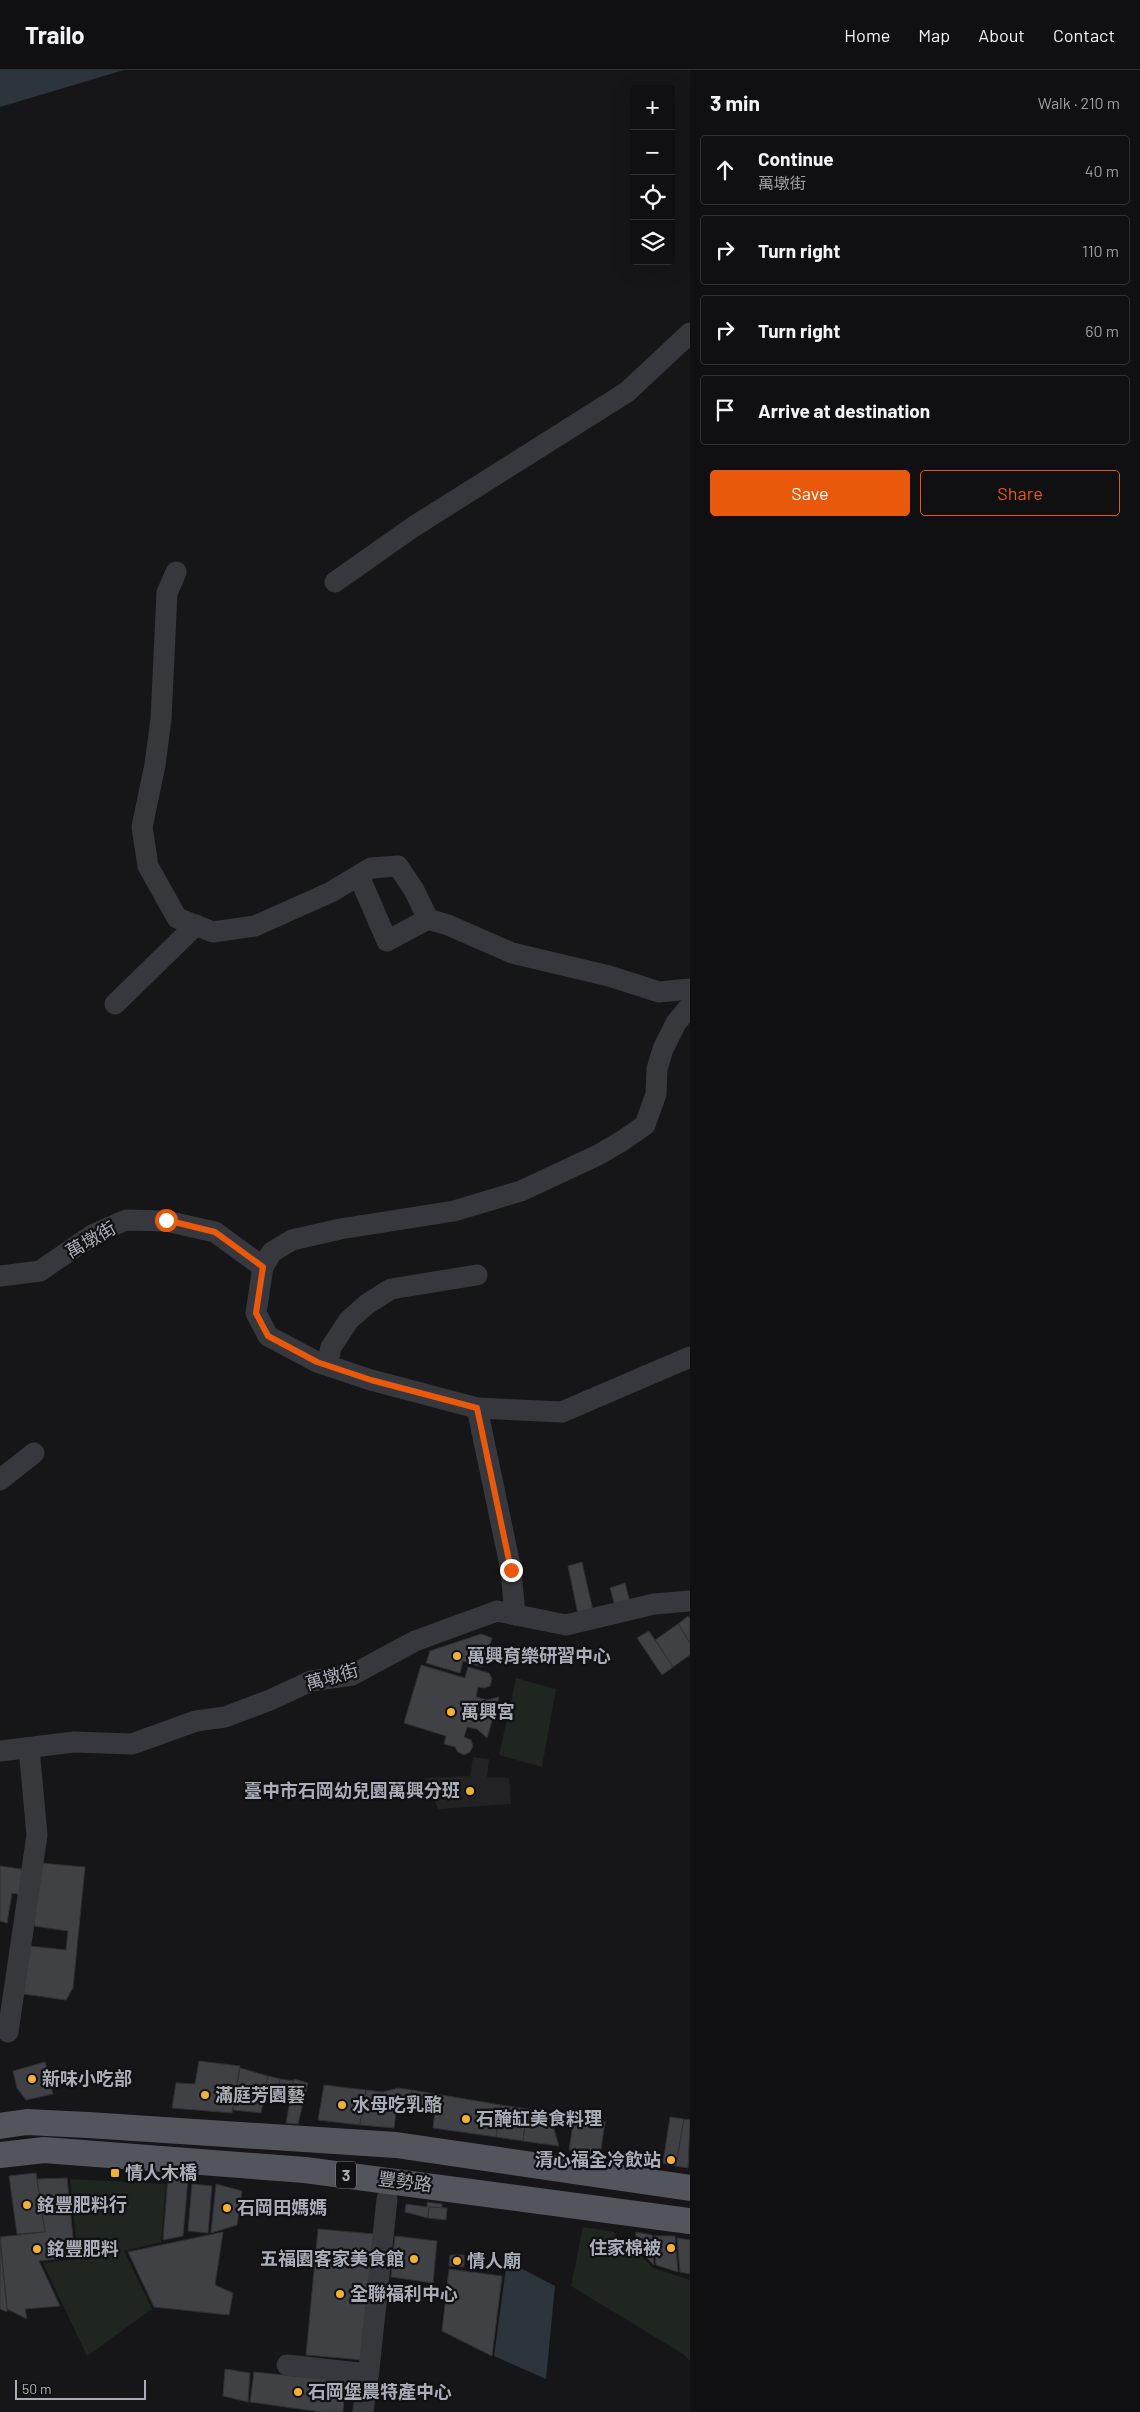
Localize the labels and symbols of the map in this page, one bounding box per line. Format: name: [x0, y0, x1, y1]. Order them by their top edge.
route start: [155, 1209, 178, 1232]
street label: 萬墩街: [62, 1216, 119, 1262]
route end: [500, 1559, 523, 1582]
place label: 萬興育樂研習中心: [467, 1644, 611, 1666]
marker: 萬興育樂研習中心: [451, 1650, 463, 1662]
street label: 萬墩街: [303, 1658, 361, 1694]
place label: 萬興宮: [461, 1700, 515, 1722]
marker: 萬興宮: [445, 1706, 457, 1718]
place label: 臺中市石岡幼兒園萬興分班: [244, 1779, 460, 1801]
marker: 臺中市石岡幼兒園萬興分班: [464, 1785, 476, 1797]
place label: 新味小吃部: [42, 2067, 132, 2089]
marker: 新味小吃部: [26, 2073, 38, 2085]
place label: 滿庭芳園藝: [215, 2083, 305, 2105]
marker: 滿庭芳園藝: [199, 2089, 211, 2101]
place label: 水母吃乳酪: [352, 2093, 443, 2115]
marker: 水母吃乳酪: [336, 2099, 348, 2111]
place label: 石醃缸美食料理: [476, 2107, 602, 2129]
marker: 石醃缸美食料理: [460, 2113, 472, 2125]
place label: 清心福全冷飲站: [535, 2148, 661, 2170]
marker: 清心福全冷飲站: [665, 2154, 677, 2166]
place label: 情人木橋: [125, 2161, 197, 2183]
road number: 3: [336, 2162, 356, 2188]
marker: 情人木橋: [109, 2167, 121, 2179]
street label: 豐勢路: [377, 2167, 433, 2195]
place label: 銘豐肥料行: [37, 2193, 127, 2215]
place label: 石岡田媽媽: [237, 2196, 327, 2218]
marker: 銘豐肥料行: [21, 2199, 33, 2211]
marker: 石岡田媽媽: [221, 2202, 233, 2214]
place label: 住家棉被: [589, 2236, 661, 2258]
place label: 銘豐肥料: [47, 2237, 119, 2259]
marker: 住家棉被: [665, 2242, 677, 2254]
marker: 銘豐肥料: [31, 2243, 43, 2255]
place label: 五福園客家美食館: [260, 2247, 404, 2269]
place label: 情人廟: [467, 2249, 521, 2271]
marker: 五福園客家美食館: [408, 2253, 420, 2265]
marker: 情人廟: [451, 2255, 463, 2267]
place label: 全聯福利中心: [350, 2282, 458, 2304]
marker: 全聯福利中心: [334, 2288, 346, 2300]
scale bar: [15, 2377, 146, 2400]
place label: 石岡堡農特產中心: [308, 2380, 452, 2402]
marker: 石岡堡農特產中心: [292, 2386, 304, 2398]

